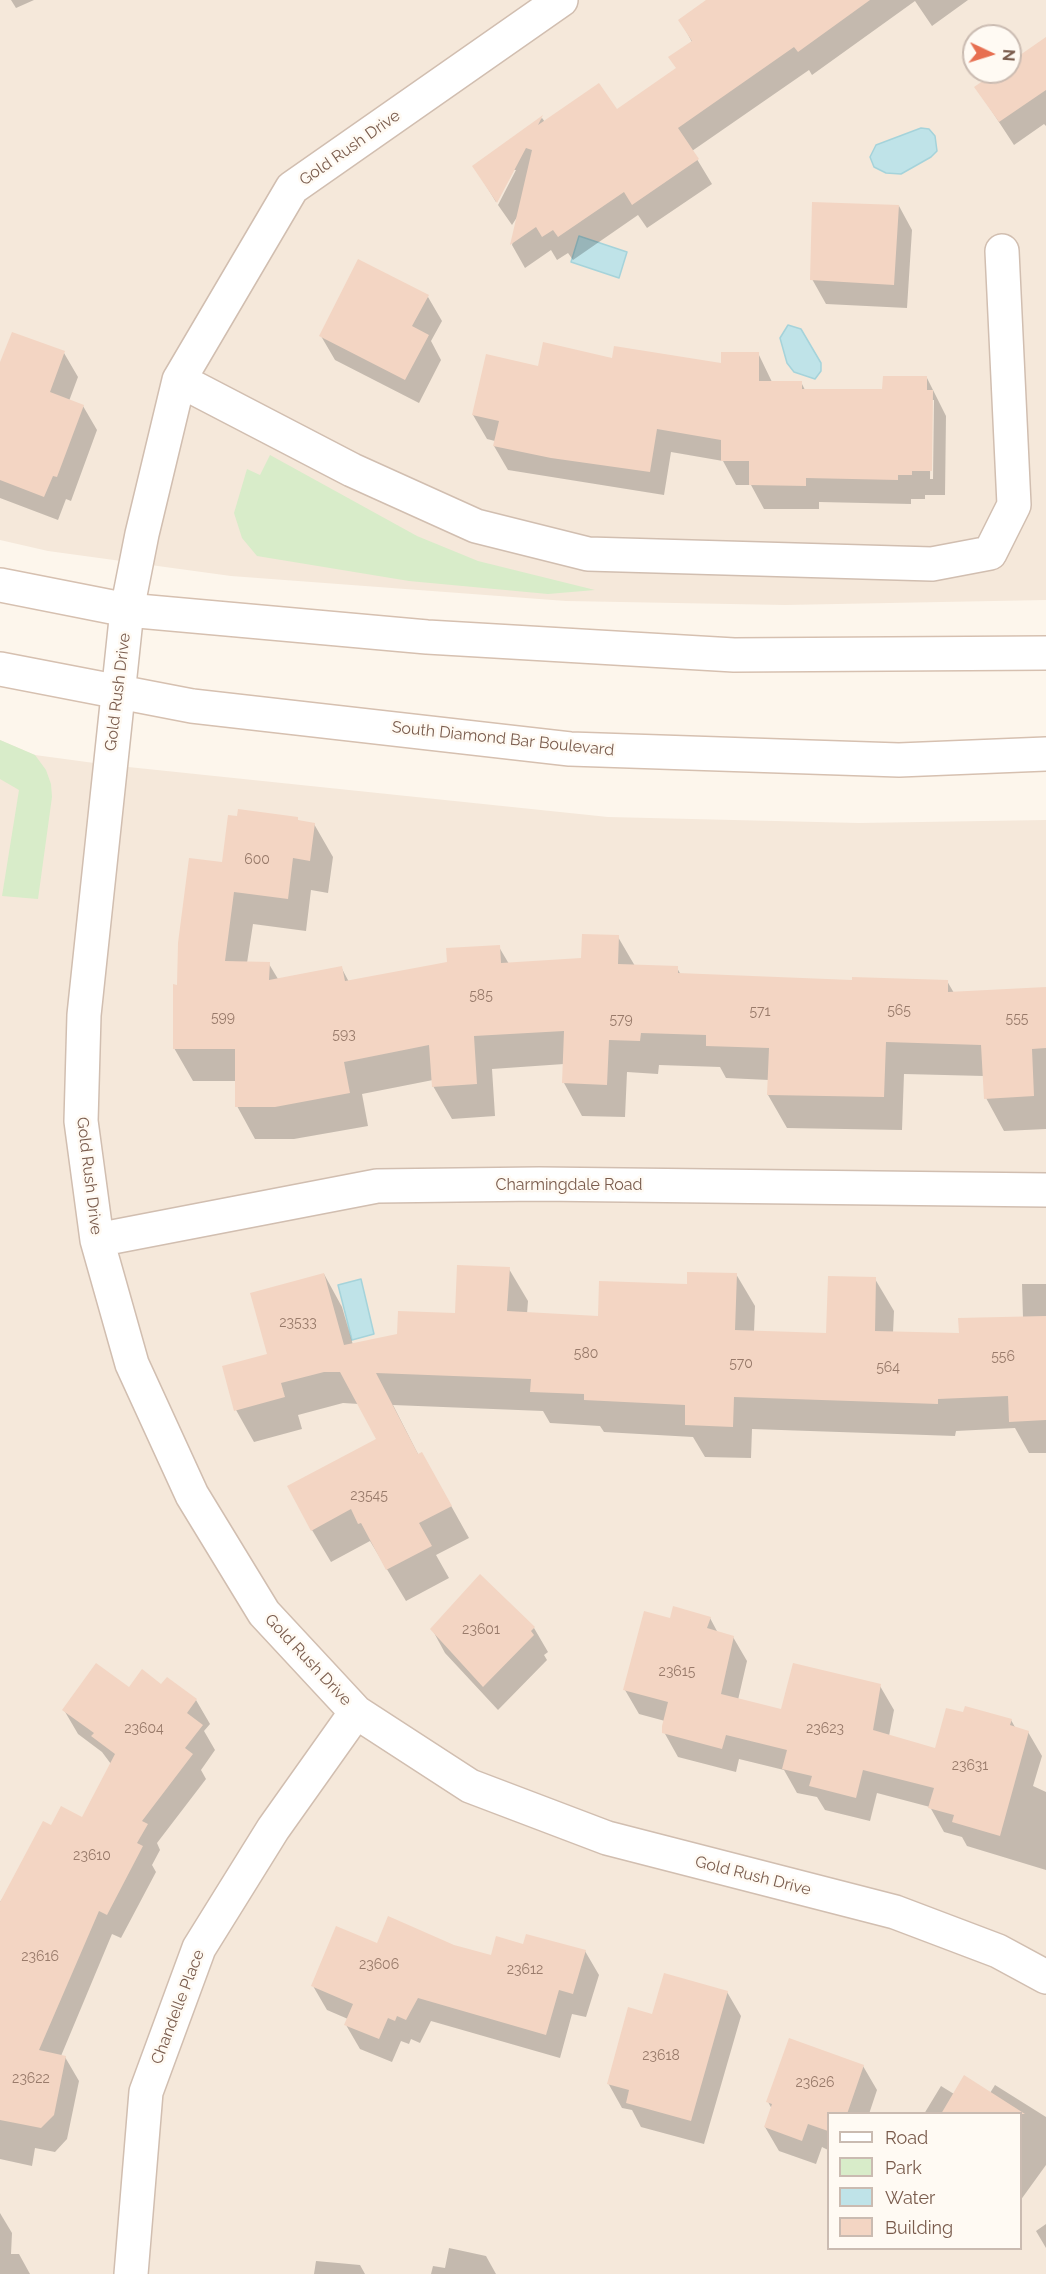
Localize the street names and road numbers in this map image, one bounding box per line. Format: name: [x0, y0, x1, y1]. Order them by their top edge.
street label: Gold Rush Drive: [296, 106, 404, 190]
street label: Gold Rush Drive: [101, 632, 135, 752]
street label: South Diamond Bar Boulevard: [391, 718, 615, 760]
street label: Gold Rush Drive: [72, 1116, 106, 1236]
street label: Charmingdale Road: [496, 1175, 642, 1195]
street label: Gold Rush Drive: [261, 1610, 355, 1710]
street label: Gold Rush Drive: [693, 1852, 813, 1900]
street label: Chandelle Place: [147, 1947, 209, 2067]

